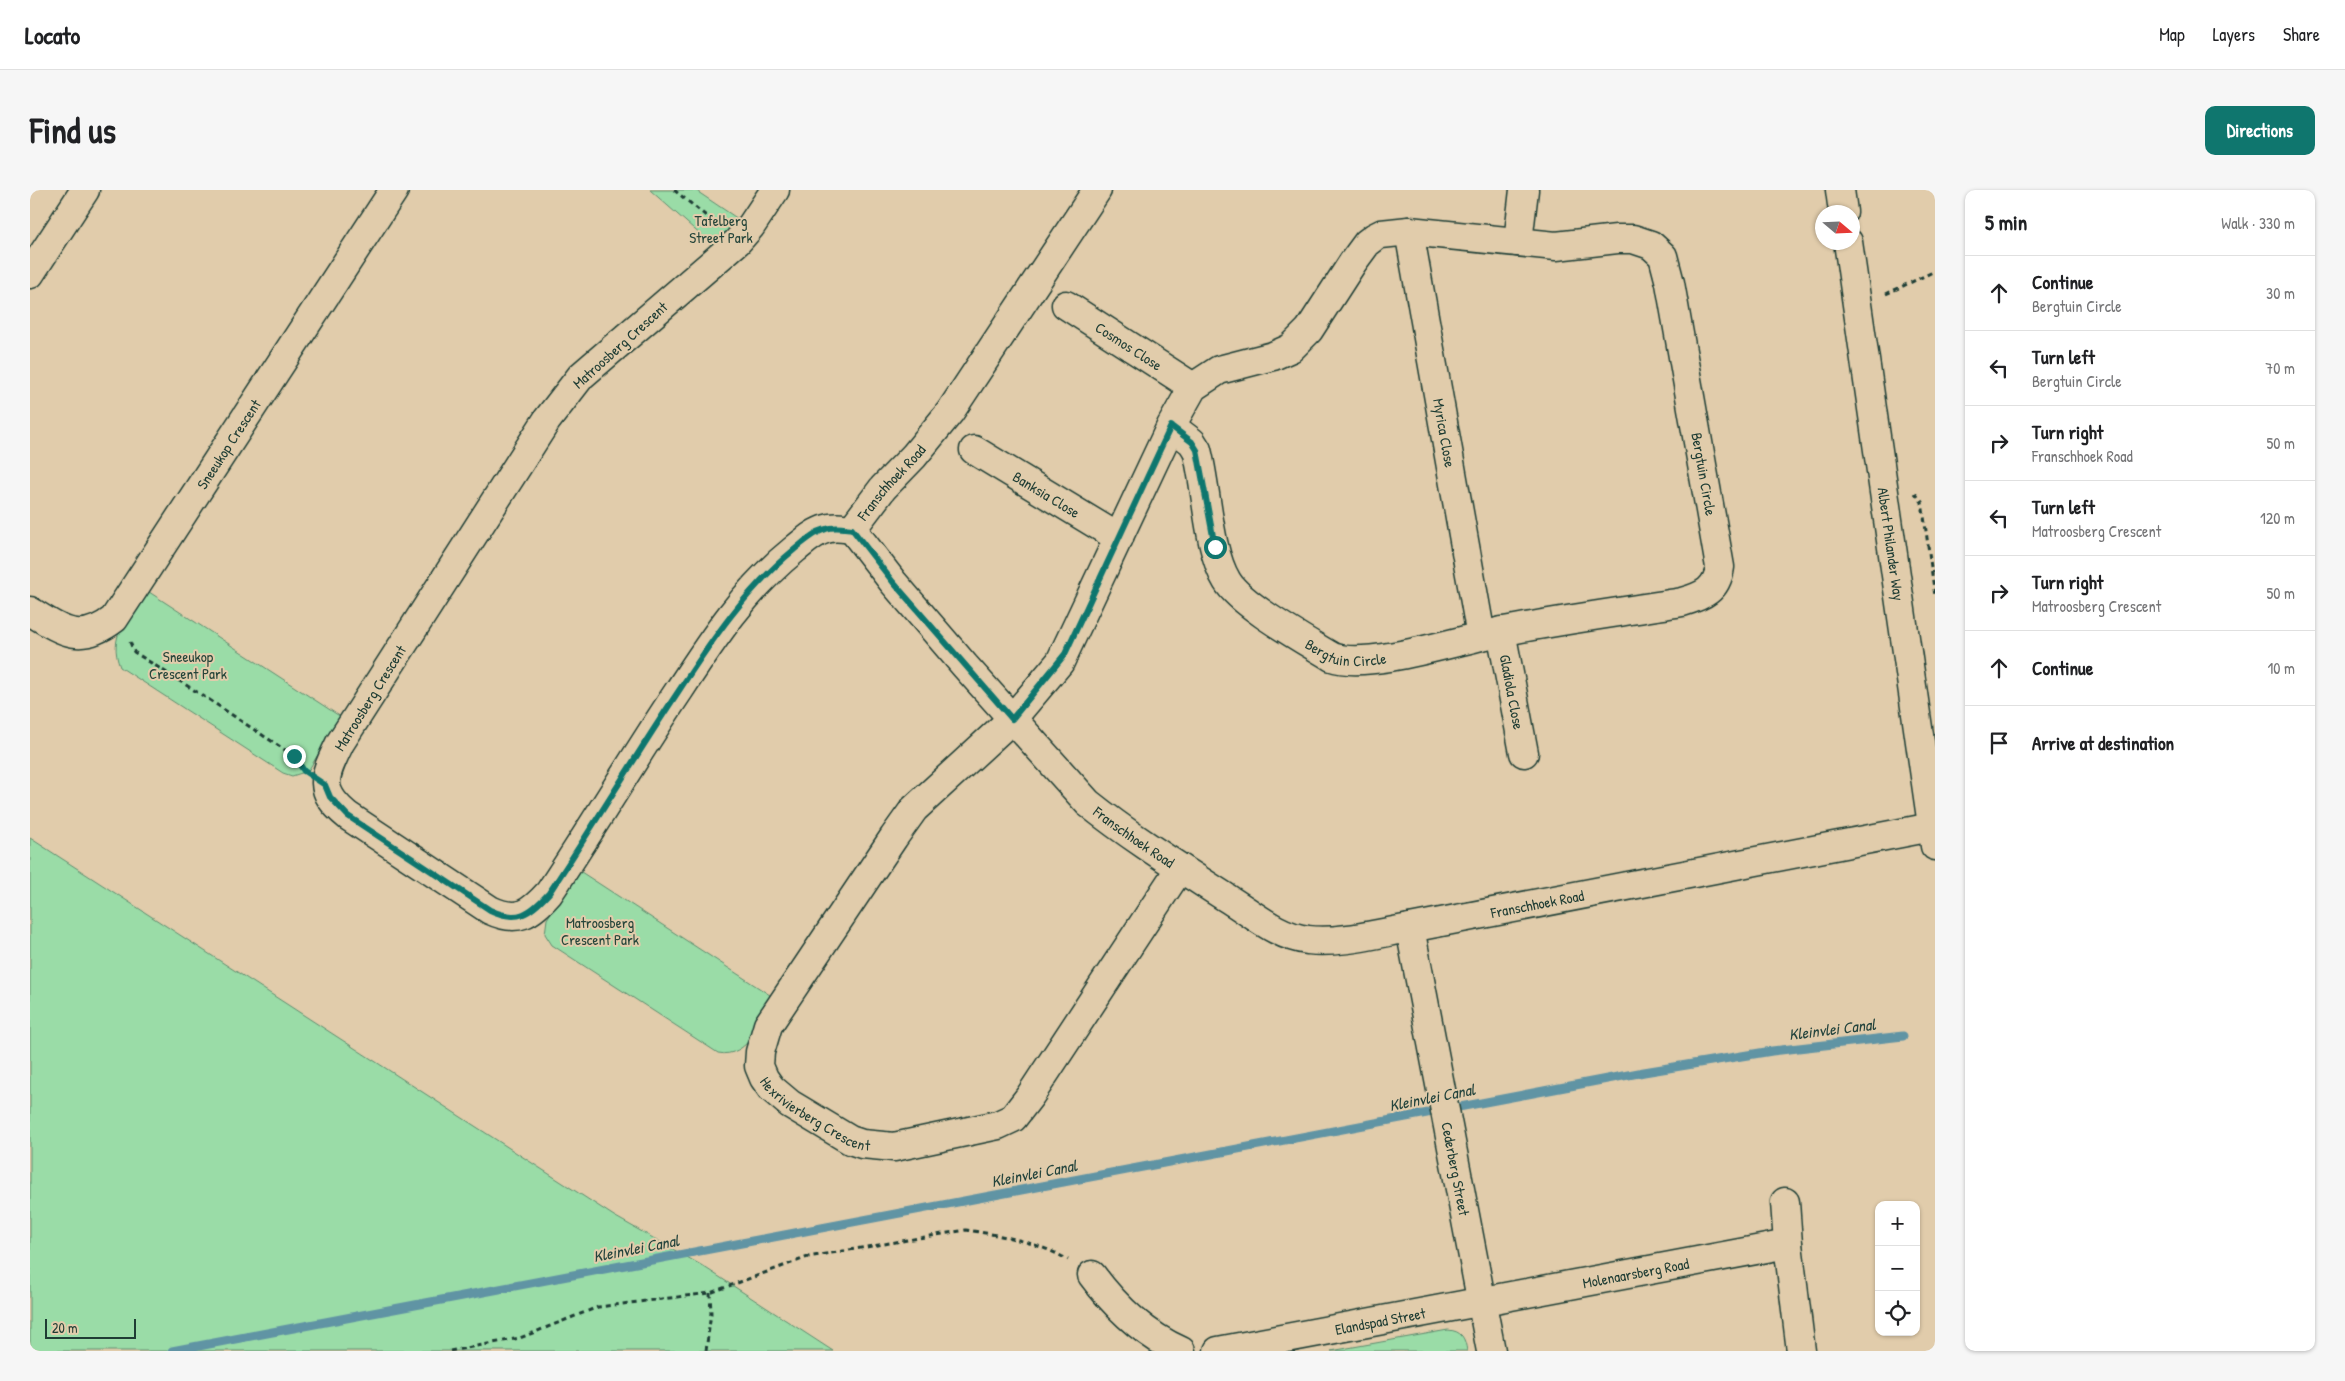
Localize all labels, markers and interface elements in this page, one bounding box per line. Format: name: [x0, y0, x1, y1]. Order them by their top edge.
text: Locato: [25, 19, 80, 51]
text: Map: [2159, 22, 2185, 47]
text: Layers: [2213, 22, 2255, 47]
text: Share: [2283, 22, 2320, 47]
button: Directions: [2205, 106, 2315, 155]
text: Find us: [30, 107, 116, 154]
north arrow: [1815, 205, 1860, 250]
text: 5 min: [1985, 208, 2027, 237]
park label: Tafelberg Street Park: [689, 210, 753, 248]
text: Walk · 330 m: [2221, 212, 2295, 234]
text: Continue: [2032, 269, 2093, 295]
icon: ahead: [1985, 279, 2013, 307]
text: 30 m: [2266, 282, 2295, 304]
text: Bergtuin Circle: [2032, 295, 2122, 317]
street label: Matroosberg Crescent: [568, 296, 673, 393]
street label: Cosmos Close: [1092, 316, 1166, 375]
text: Turn left: [2032, 344, 2095, 370]
icon: left: [1985, 354, 2013, 382]
text: 70 m: [2265, 357, 2295, 379]
text: Bergtuin Circle: [2032, 370, 2122, 392]
street label: Sneeukop Crescent: [191, 394, 266, 493]
street label: Myrica Close: [1428, 397, 1461, 469]
text: Turn right: [2032, 419, 2103, 445]
icon: right: [1985, 429, 2013, 457]
street label: Bergtuin Circle: [1686, 431, 1722, 517]
text: 50 m: [2267, 432, 2295, 454]
street label: Franschhoek Road: [851, 440, 930, 525]
text: Franschhoek Road: [2032, 445, 2133, 467]
street label: Banksia Close: [1009, 466, 1084, 523]
street label: Albert Philander Way: [1873, 486, 1910, 602]
text: Turn left: [2032, 494, 2095, 520]
icon: left: [1985, 504, 2013, 532]
text: 120 m: [2260, 507, 2295, 529]
text: Matroosberg Crescent: [2032, 520, 2161, 542]
route start: [1204, 536, 1227, 559]
text: Turn right: [2032, 569, 2103, 595]
icon: right: [1985, 579, 2013, 607]
text: 50 m: [2267, 582, 2295, 604]
text: Matroosberg Crescent: [2032, 595, 2161, 617]
street label: Bergtuin Circle: [1302, 633, 1388, 671]
street label: Matroosberg Crescent: [329, 640, 411, 755]
park label: Sneeukop Crescent Park: [149, 646, 227, 684]
street label: Gladiola Close: [1495, 653, 1530, 731]
icon: ahead: [1985, 654, 2013, 682]
text: Continue: [2032, 655, 2093, 681]
text: 10 m: [2267, 657, 2295, 679]
icon: arrive: [1985, 729, 2013, 757]
text: Arrive at destination: [2032, 730, 2174, 756]
route end: [283, 745, 306, 768]
street label: Franschhoek Road: [1089, 800, 1179, 872]
street label: Franschhoek Road: [1488, 884, 1586, 923]
park label: Matroosberg Crescent Park: [561, 912, 639, 950]
water label: Kleinvlei Canal: [1788, 1013, 1877, 1045]
street label: Hexrivierberg Crescent: [755, 1072, 872, 1155]
water label: Kleinvlei Canal: [1387, 1078, 1477, 1116]
street label: Cederberg Street: [1437, 1120, 1475, 1218]
water label: Kleinvlei Canal: [989, 1154, 1079, 1192]
map controls: [1875, 1201, 1920, 1336]
button: +: [1875, 1201, 1920, 1246]
water label: Kleinvlei Canal: [591, 1229, 681, 1267]
button: −: [1875, 1246, 1920, 1291]
street label: Molenaarsberg Road: [1581, 1252, 1691, 1293]
button: locate: [1875, 1291, 1920, 1336]
street label: Elandspad Street: [1333, 1302, 1428, 1339]
scale bar: [45, 1316, 136, 1339]
text: 20 m: [52, 1318, 78, 1337]

